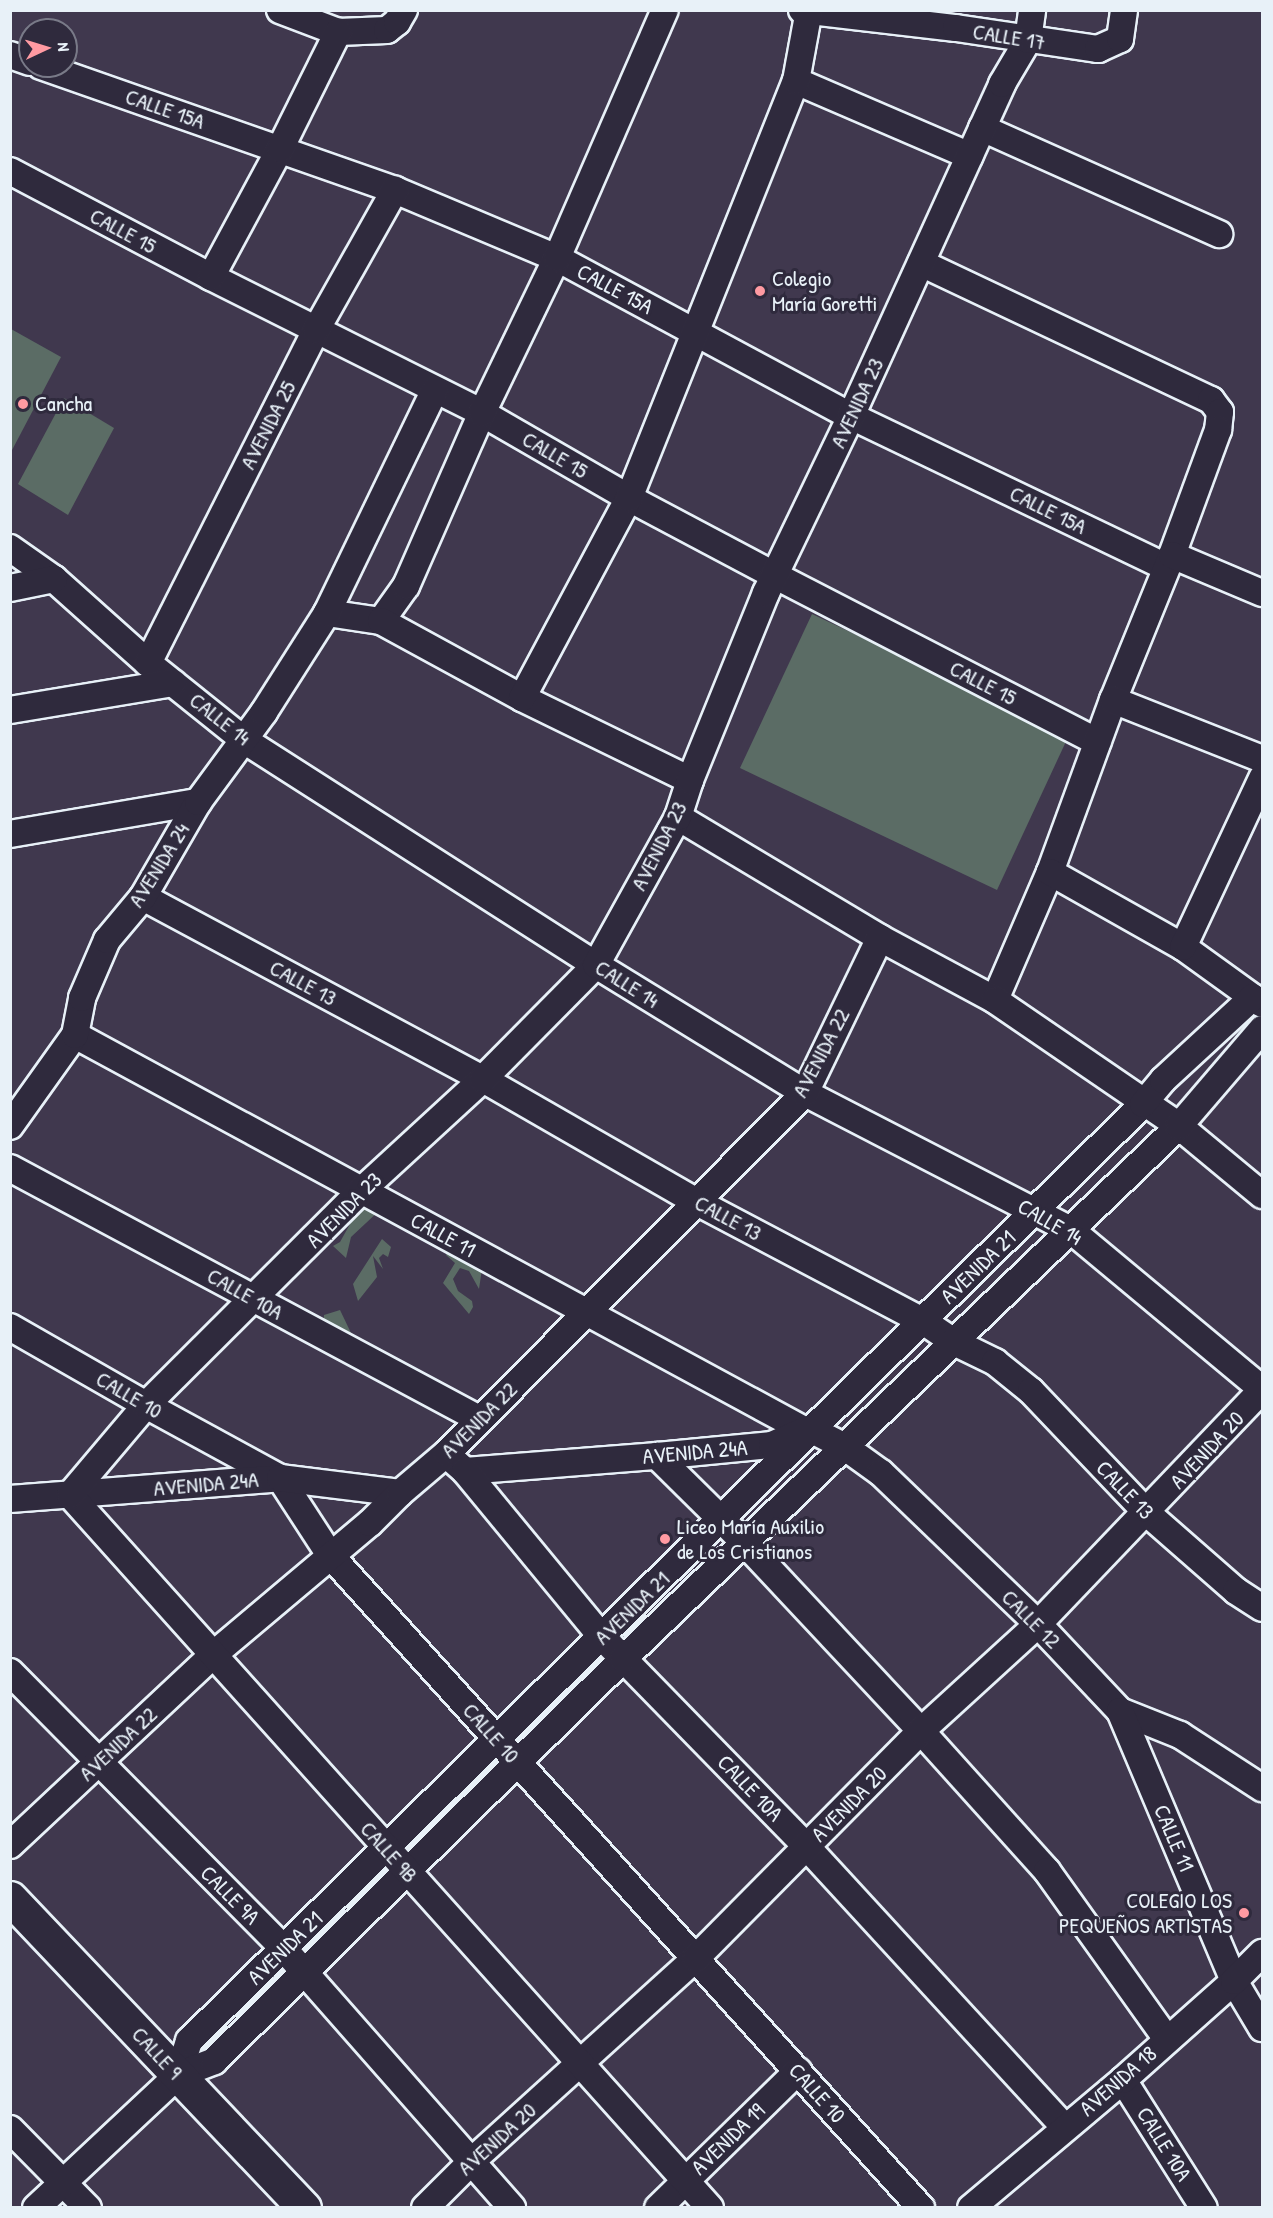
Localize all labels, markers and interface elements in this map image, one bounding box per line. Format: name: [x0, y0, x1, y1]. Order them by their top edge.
north arrow: [18, 18, 78, 78]
street label: CALLE 17: [971, 18, 1047, 56]
text: N: [53, 42, 75, 52]
street label: CALLE 15A: [122, 83, 208, 135]
street label: CALLE 15: [85, 203, 161, 259]
street label: CALLE 15A: [573, 258, 657, 320]
place label: Colegio María Goretti: [772, 265, 878, 316]
marker: Colegio María Goretti: [753, 284, 767, 298]
street label: AVENIDA 23: [825, 354, 889, 452]
street label: AVENIDA 25: [235, 376, 301, 474]
place label: Cancha: [35, 391, 92, 417]
marker: Cancha: [16, 397, 30, 411]
street label: CALLE 15: [518, 426, 592, 484]
street label: CALLE 15A: [1005, 480, 1091, 540]
street label: CALLE 15: [945, 655, 1021, 711]
street label: CALLE 14: [184, 687, 256, 751]
street label: AVENIDA 23: [625, 797, 693, 895]
street label: AVENIDA 24: [123, 818, 195, 912]
street label: CALLE 13: [265, 954, 341, 1012]
street label: CALLE 14: [590, 954, 664, 1014]
street label: AVENIDA 22: [787, 1004, 855, 1102]
street label: AVENIDA 23: [301, 1167, 387, 1253]
street label: CALLE 13: [690, 1189, 766, 1247]
street label: CALLE 14: [1013, 1193, 1087, 1251]
street label: CALLE 11: [406, 1207, 480, 1263]
street label: AVENIDA 21: [935, 1225, 1021, 1309]
street label: CALLE 10A: [203, 1262, 287, 1326]
street label: CALLE 10: [91, 1366, 167, 1424]
street label: AVENIDA 22: [436, 1377, 522, 1463]
street label: AVENIDA 20: [1165, 1406, 1249, 1494]
street label: AVENIDA 24A: [641, 1434, 749, 1470]
street label: CALLE 13: [1091, 1455, 1159, 1525]
street label: AVENIDA 24A: [152, 1466, 260, 1502]
place label: Liceo María Auxilio de Los Cristianos: [677, 1513, 824, 1564]
marker: Liceo María Auxilio de Los Cristianos: [658, 1532, 672, 1546]
street label: AVENIDA 21: [589, 1566, 675, 1650]
street label: CALLE 12: [996, 1584, 1066, 1654]
street label: CALLE 10: [457, 1697, 525, 1769]
street label: AVENIDA 22: [74, 1701, 162, 1787]
street label: CALLE 10A: [712, 1749, 788, 1827]
street label: AVENIDA 20: [806, 1761, 892, 1847]
street label: CALLE 11: [1148, 1801, 1200, 1875]
street label: CALLE 9B: [355, 1816, 423, 1888]
street label: CALLE 9A: [195, 1860, 265, 1930]
place label: COLEGIO LOS PEQUEÑOS ARTISTAS: [1059, 1887, 1232, 1939]
street label: AVENIDA 21: [242, 1906, 328, 1990]
marker: COLEGIO LOS PEQUEÑOS ARTISTAS: [1237, 1906, 1251, 1920]
street label: CALLE 9: [126, 2021, 188, 2085]
street label: AVENIDA 18: [1074, 2040, 1162, 2122]
street label: CALLE 10: [783, 2057, 851, 2129]
street label: AVENIDA 20: [452, 2097, 542, 2181]
street label: AVENIDA 19: [686, 2098, 770, 2180]
street label: CALLE 10A: [1131, 2102, 1197, 2186]

